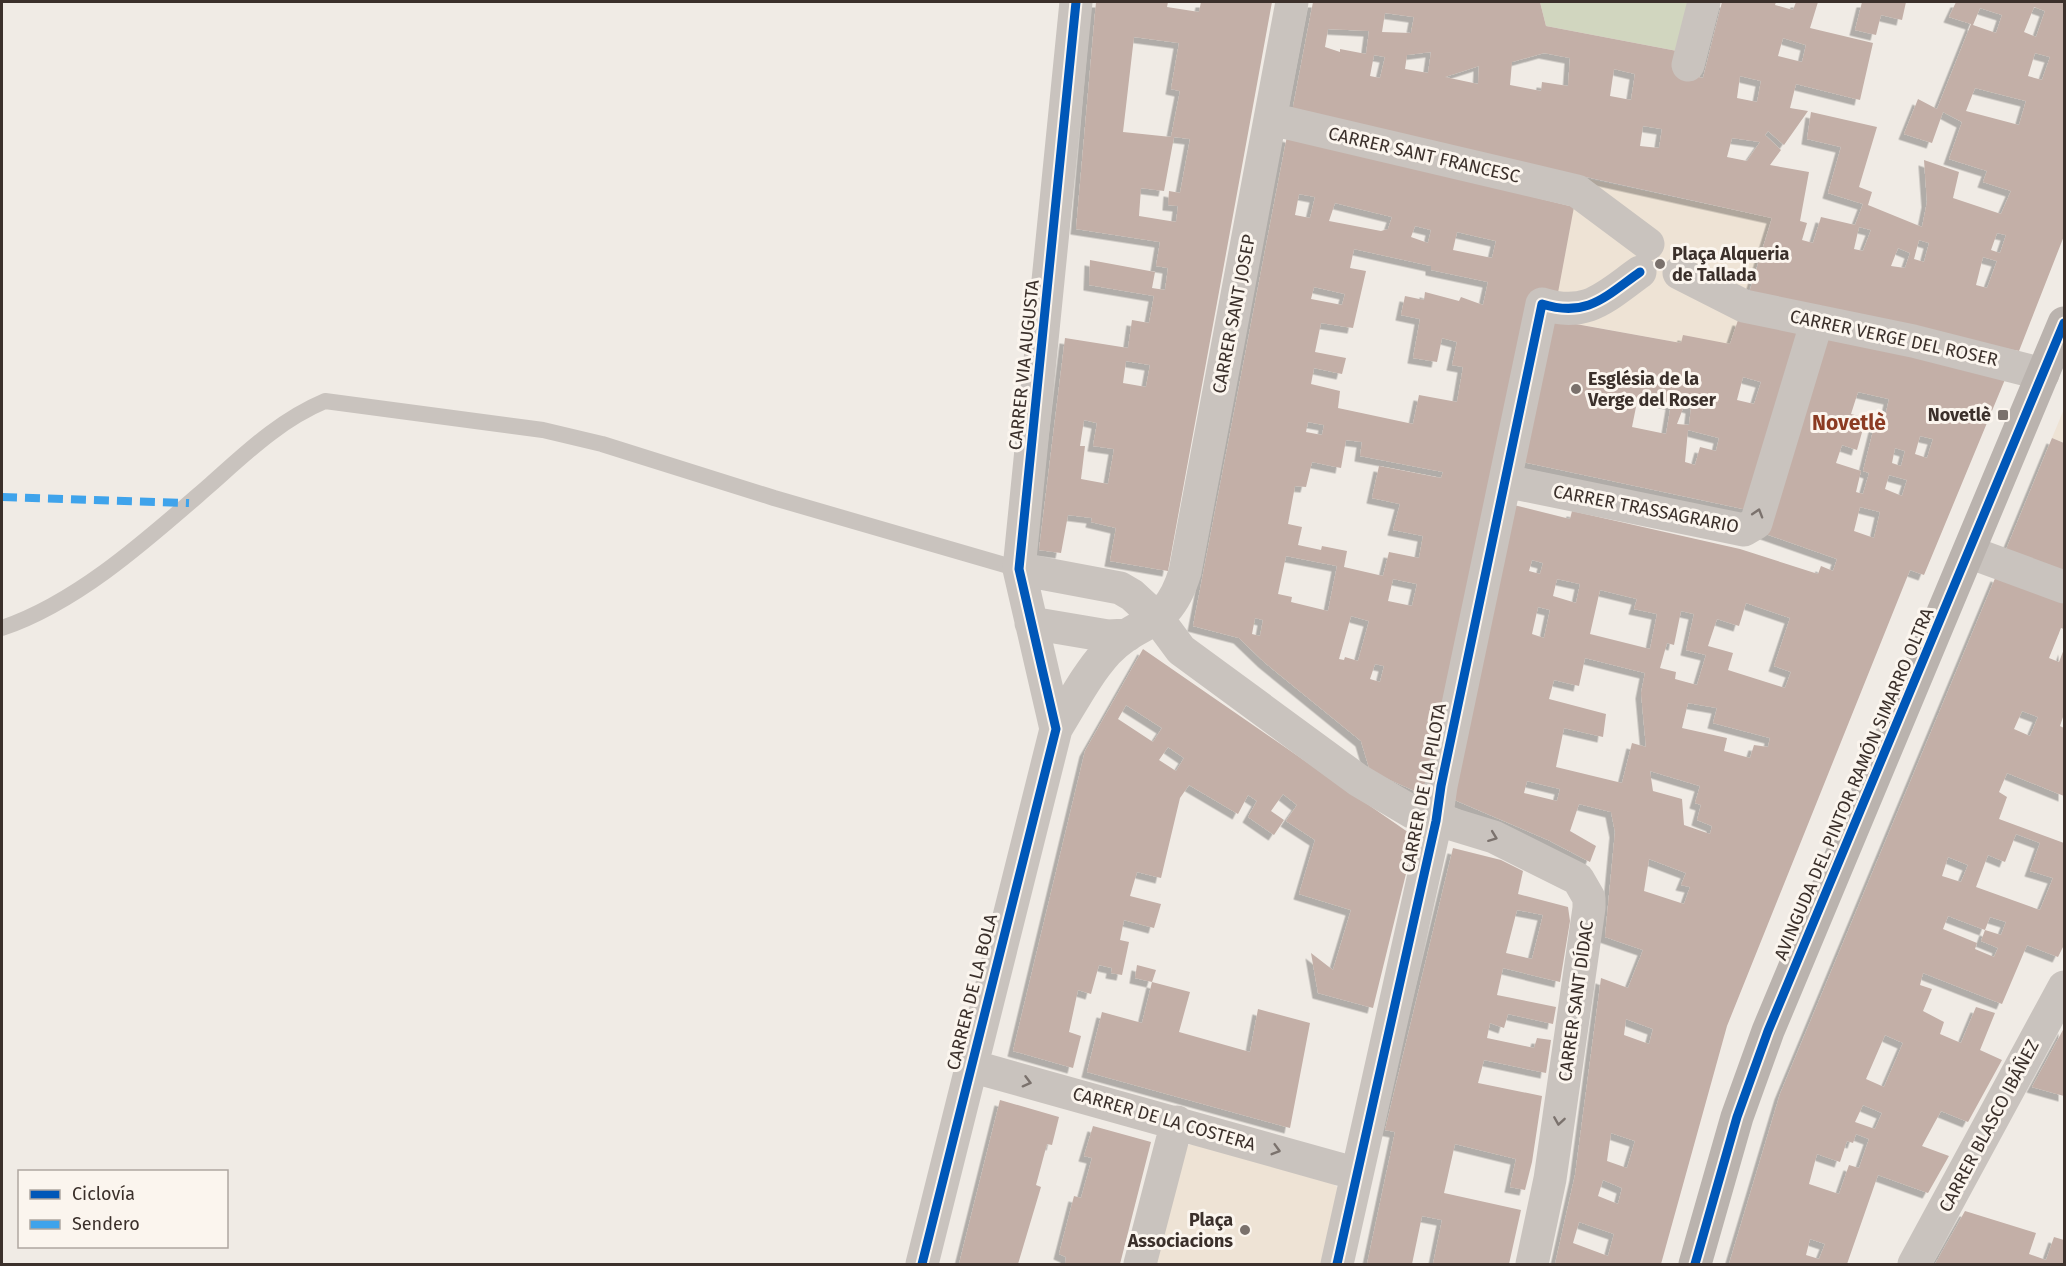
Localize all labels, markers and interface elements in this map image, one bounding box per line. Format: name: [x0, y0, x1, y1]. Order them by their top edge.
street label: CARRER SANT FRANCESC: [1326, 122, 1522, 188]
street label: CARRER SANT JOSEP: [1208, 233, 1260, 395]
place label: Plaça Alqueria de Tallada: [1672, 243, 1790, 286]
marker: Plaça Alqueria de Tallada: [1653, 257, 1667, 271]
street label: CARRER VIA AUGUSTA: [1004, 278, 1044, 451]
street label: CARRER VERGE DEL ROSER: [1788, 305, 2000, 371]
place label: Església de la Verge del Roser: [1587, 368, 1717, 411]
marker: Església de la Verge del Roser: [1569, 382, 1583, 396]
place label: Novetlè: [1928, 404, 1991, 426]
marker: Novetlè: [1996, 408, 2010, 422]
district label: Novetlè: [1812, 410, 1886, 436]
street label: CARRER TRASSAGRARIO: [1551, 480, 1741, 538]
one-way arrow: [1751, 508, 1764, 519]
street label: AVINGUDA DEL PINTOR RAMÓN SIMARRO OLTRA: [1770, 604, 1939, 963]
street label: CARRER DE LA PILOTA: [1397, 701, 1451, 875]
one-way arrow: [1487, 830, 1497, 843]
street label: CARRER DE LA BOLA: [942, 911, 1002, 1072]
street label: CARRER SANT DÍDAC: [1553, 919, 1598, 1083]
street label: CARRER BLASCO IBÁÑEZ: [1933, 1036, 2044, 1216]
one-way arrow: [1022, 1074, 1032, 1087]
street label: CARRER DE LA COSTERA: [1070, 1082, 1259, 1156]
one-way arrow: [1554, 1116, 1566, 1126]
one-way arrow: [1271, 1143, 1281, 1156]
legend: [18, 1170, 228, 1248]
text: Ciclovía: [72, 1183, 135, 1205]
place label: Plaça Associacions: [1127, 1209, 1233, 1252]
text: Sendero: [72, 1213, 140, 1235]
marker: Plaça Associacions: [1238, 1223, 1252, 1237]

